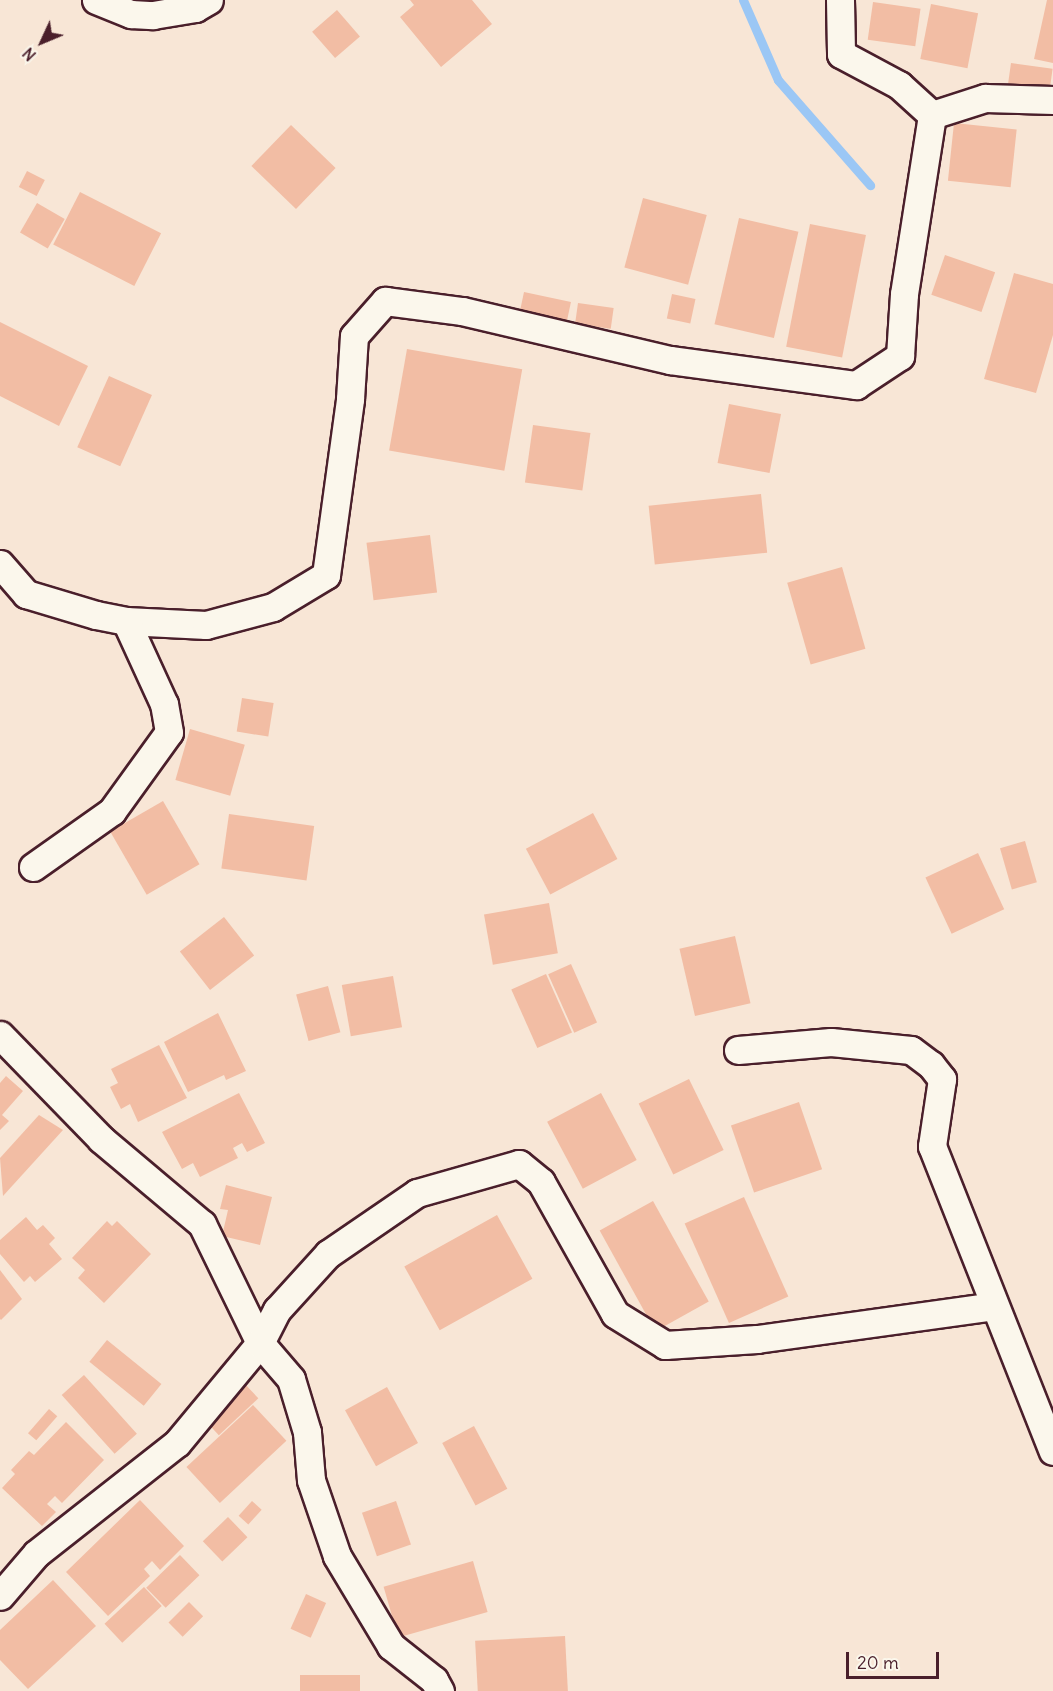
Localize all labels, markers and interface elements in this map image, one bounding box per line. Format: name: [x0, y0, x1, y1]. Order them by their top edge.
north arrow: [12, 12, 72, 72]
text: N: [18, 44, 40, 65]
scale bar: [849, 1640, 942, 1678]
text: 20 m: [857, 1651, 899, 1674]

